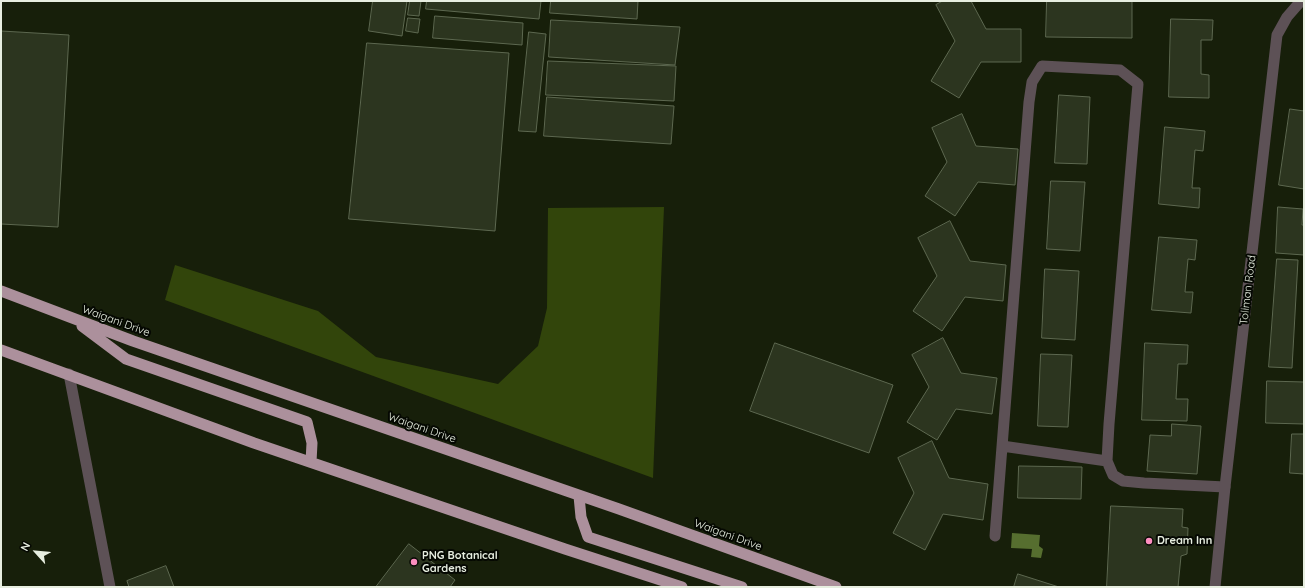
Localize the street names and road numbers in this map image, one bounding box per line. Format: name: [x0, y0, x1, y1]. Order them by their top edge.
street label: Toliman Road: [1237, 254, 1259, 326]
street label: Waigani Drive: [80, 303, 152, 339]
street label: Waigani Drive: [386, 410, 458, 446]
street label: Waigani Drive: [692, 517, 764, 553]

